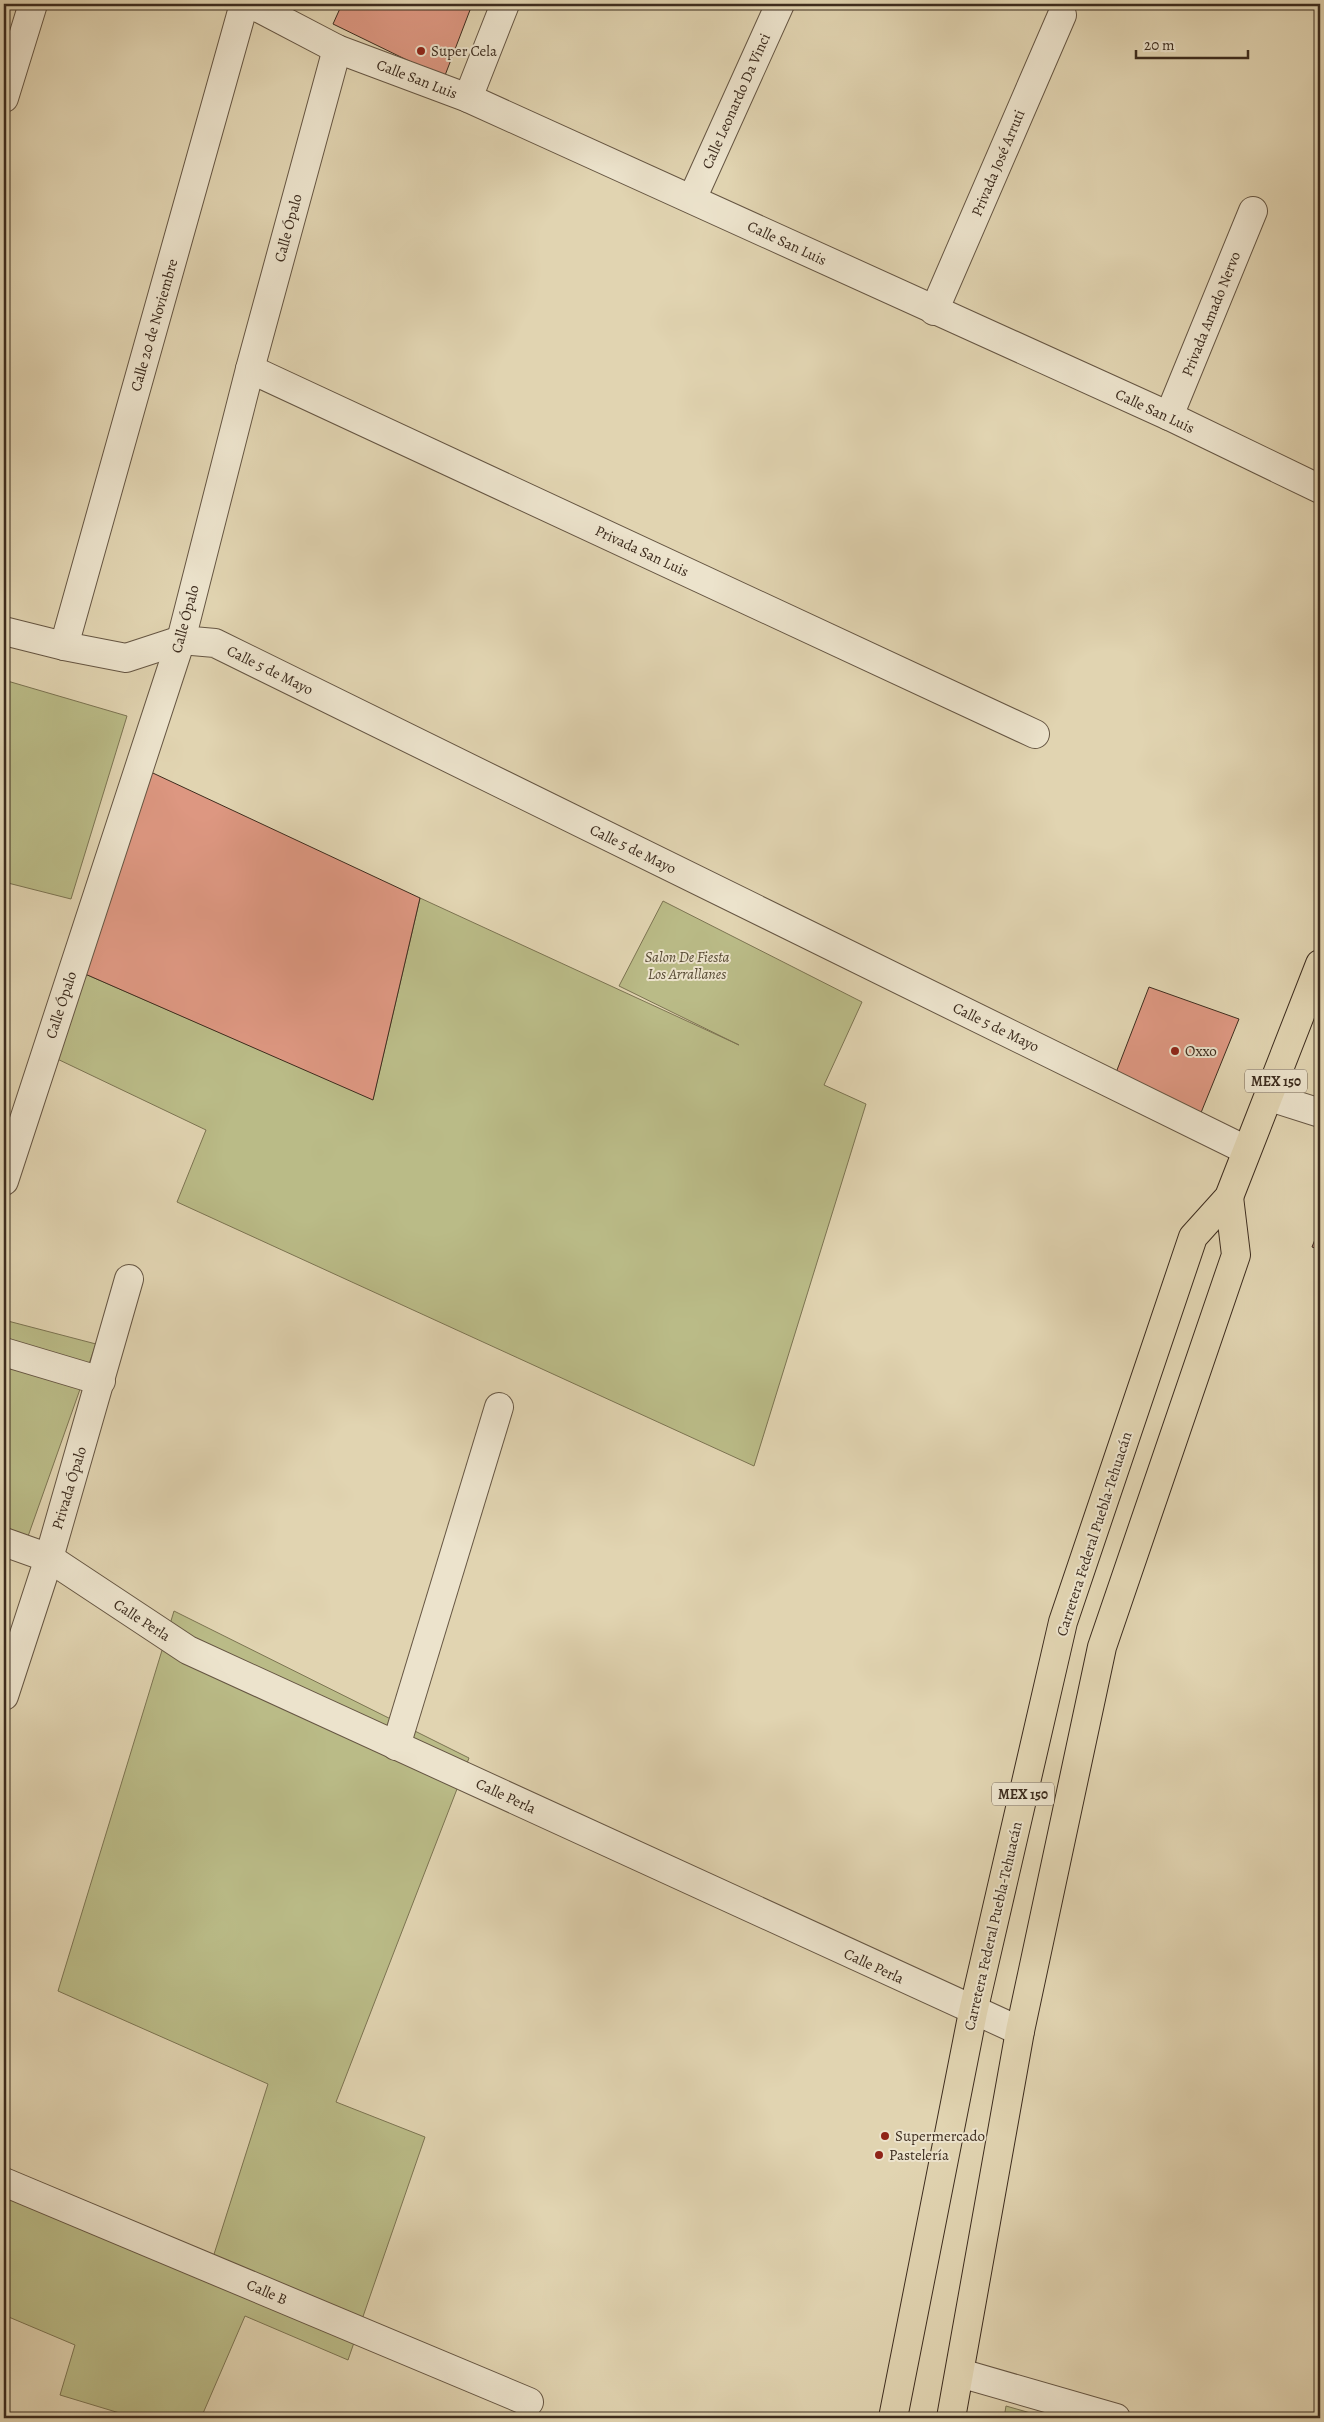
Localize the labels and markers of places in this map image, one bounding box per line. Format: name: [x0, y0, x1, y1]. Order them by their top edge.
place label: Super Cela: [431, 41, 497, 61]
marker: Super Cela: [415, 45, 427, 57]
place label: Oxxo: [1185, 1041, 1217, 1061]
marker: Oxxo: [1169, 1045, 1181, 1057]
place label: Supermercado: [895, 2126, 985, 2146]
marker: Supermercado: [879, 2130, 891, 2142]
place label: Pastelería: [889, 2145, 949, 2165]
marker: Pastelería: [873, 2149, 885, 2161]

